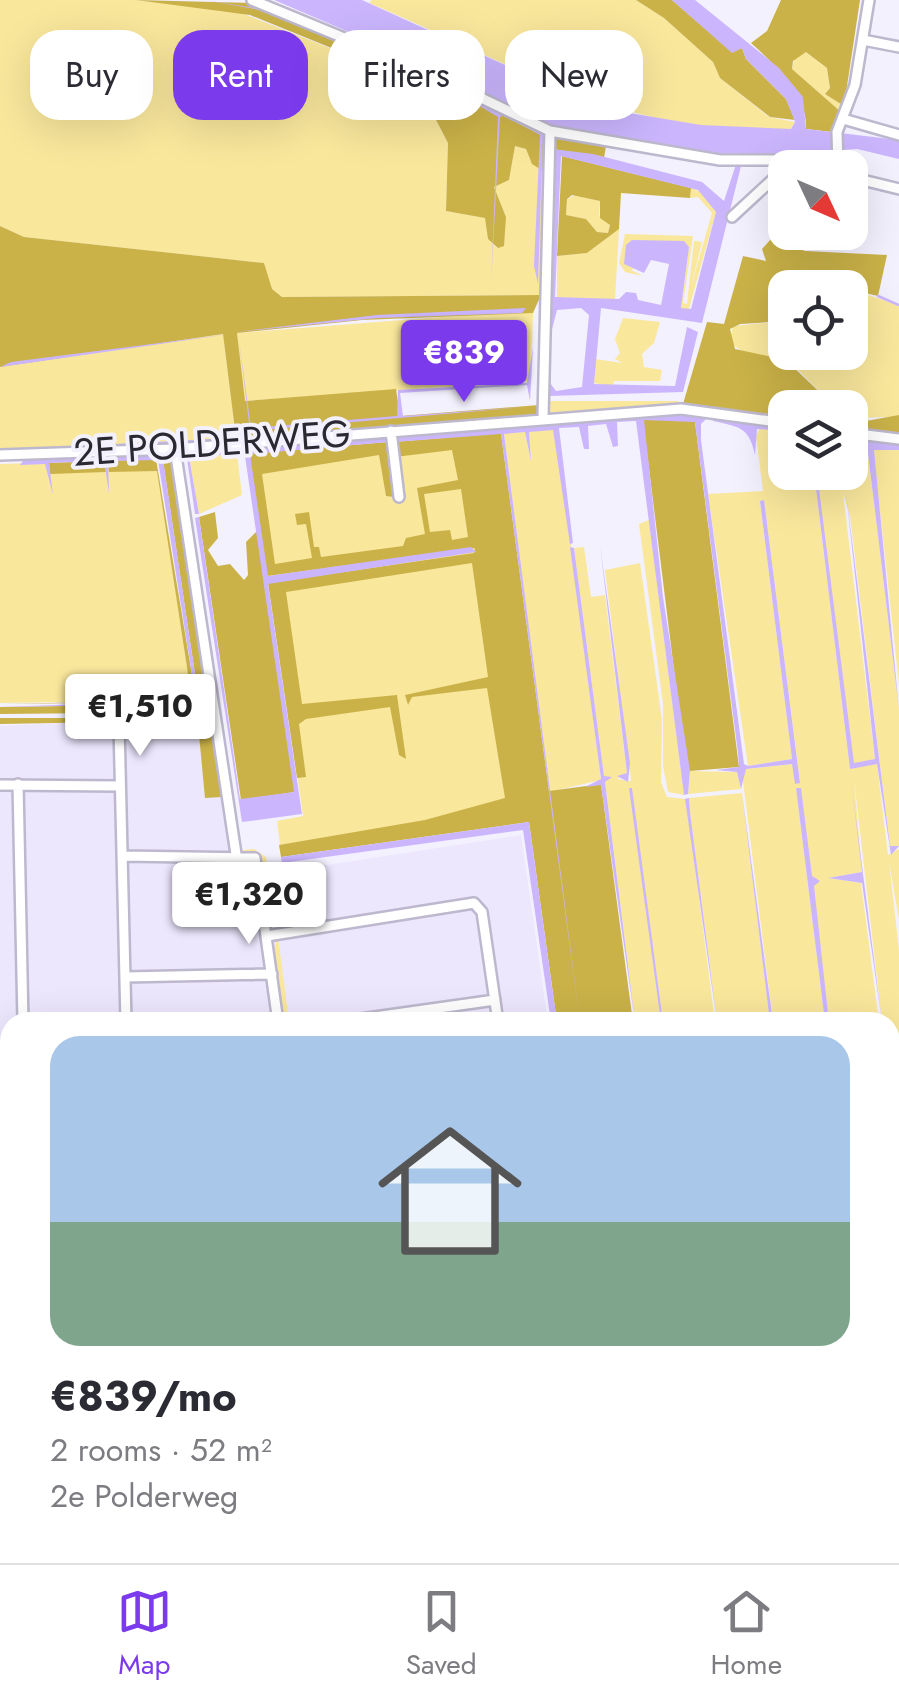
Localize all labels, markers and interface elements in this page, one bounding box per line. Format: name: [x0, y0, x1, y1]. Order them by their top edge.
chip: Buy: [30, 30, 153, 120]
chip: Rent: [173, 30, 308, 120]
chip: Filters: [328, 30, 485, 120]
chip: New: [505, 30, 643, 120]
north arrow: [768, 150, 868, 250]
map controls: [768, 150, 868, 490]
button: locate: [768, 270, 868, 370]
pin: €839: [405, 320, 523, 405]
text: €839: [423, 329, 505, 375]
button: layers: [768, 390, 868, 490]
street label: 2E POLDERWEG: [71, 405, 352, 480]
pin: €1,510: [59, 674, 221, 759]
text: €1,510: [87, 683, 193, 729]
pin: €1,320: [168, 862, 330, 947]
text: €1,320: [194, 871, 304, 917]
icon: home: [360, 1101, 540, 1281]
text: €839/mo: [50, 1366, 237, 1427]
text: 2 rooms · 52 m²: [50, 1427, 272, 1473]
text: 2e Polderweg: [50, 1473, 238, 1519]
tab: Map: [117, 1584, 172, 1685]
tab: Saved: [406, 1584, 477, 1685]
tab: Home: [710, 1584, 782, 1685]

